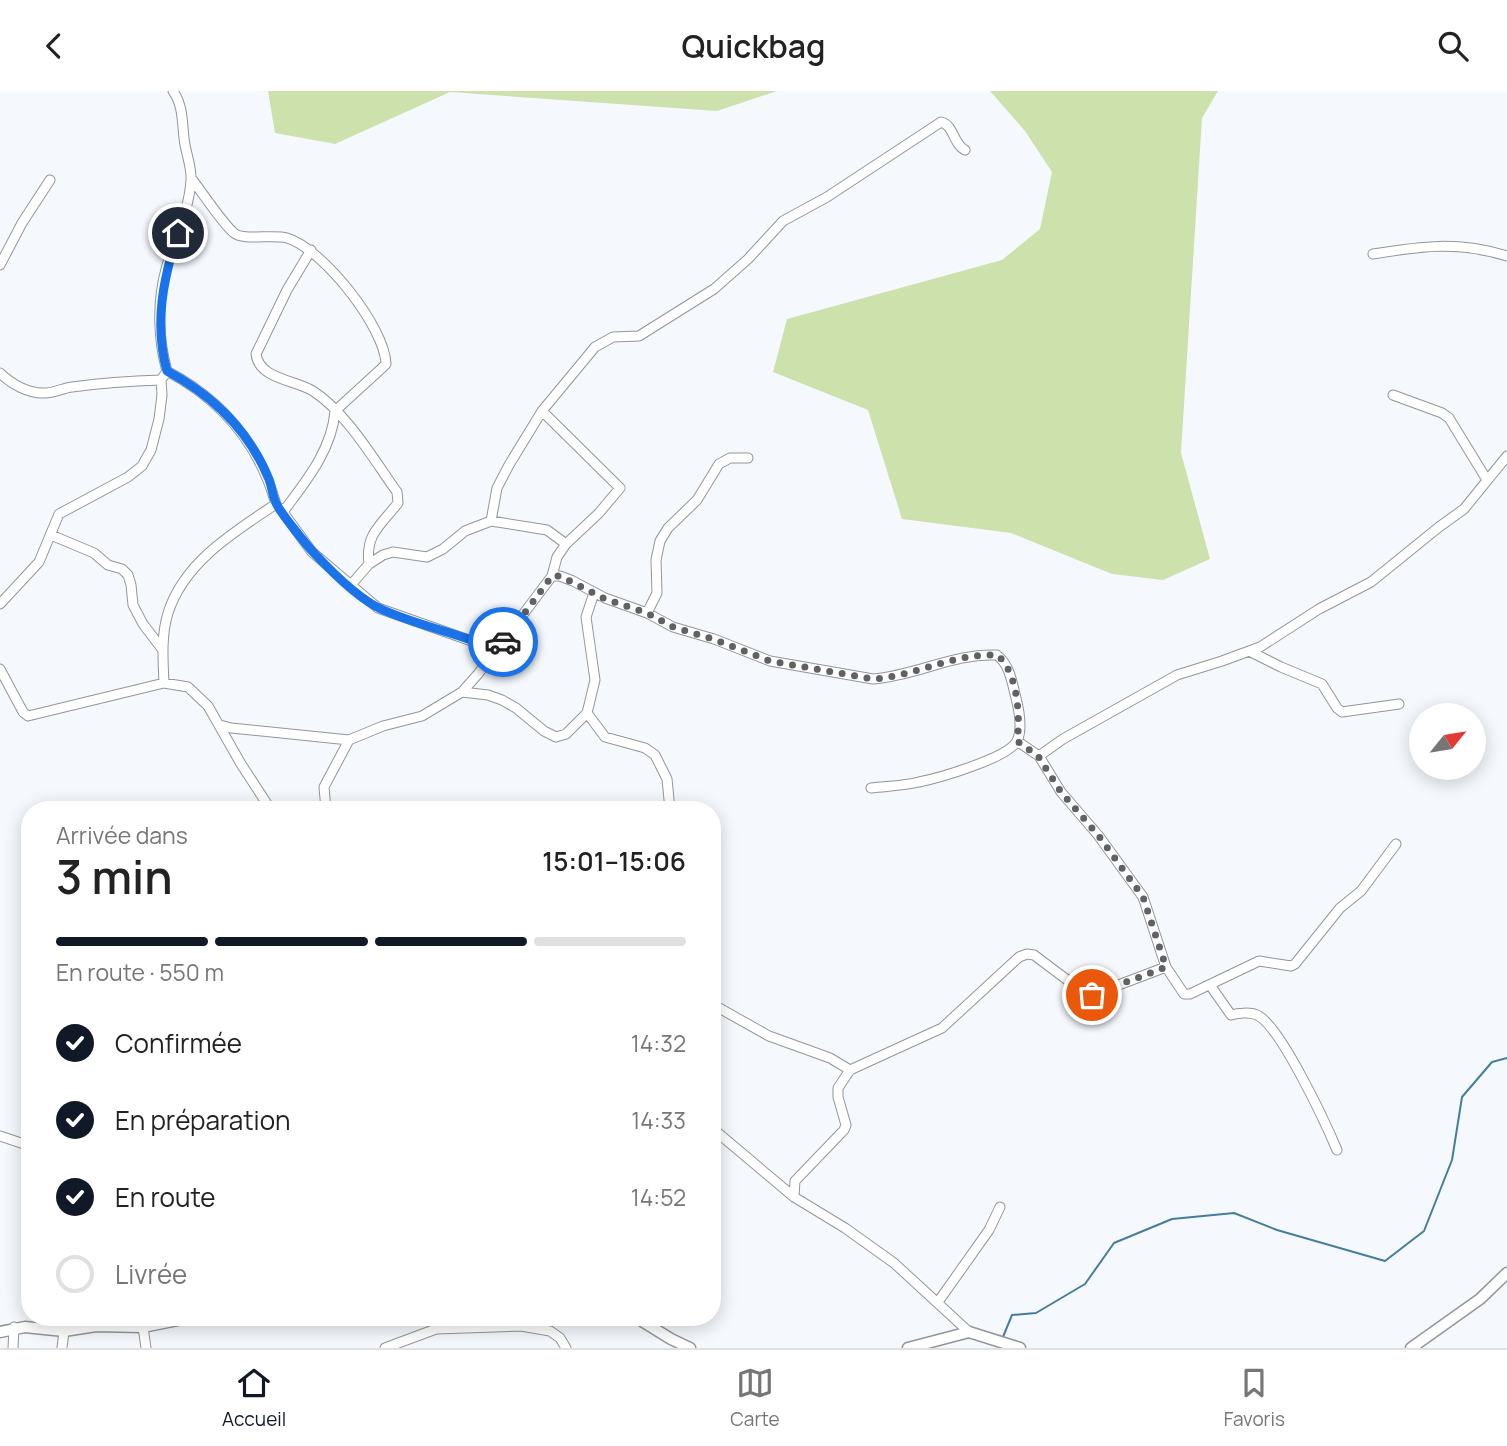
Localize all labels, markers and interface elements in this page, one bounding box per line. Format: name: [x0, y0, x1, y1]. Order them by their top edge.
text: Quickbag: [682, 24, 825, 68]
icon: back: [35, 27, 73, 65]
icon: search: [1434, 27, 1472, 65]
pin: [148, 203, 208, 263]
icon: home: [159, 214, 197, 252]
courier: [468, 607, 538, 677]
icon: car: [484, 623, 522, 661]
north arrow: [1409, 703, 1486, 781]
map controls: [1409, 703, 1486, 780]
text: Arrivée dans: [56, 819, 188, 851]
text: 15:01–15:06: [542, 843, 686, 879]
text: 3 min: [56, 845, 173, 908]
text: En route · 550 m: [56, 956, 224, 988]
pin: [1062, 965, 1122, 1025]
icon: bag: [1073, 976, 1111, 1014]
icon: check: [56, 1024, 94, 1062]
text: Confirmée: [115, 1025, 242, 1061]
text: 14:32: [631, 1027, 686, 1059]
icon: check: [56, 1101, 94, 1139]
text: En préparation: [115, 1102, 290, 1138]
text: 14:33: [631, 1104, 686, 1136]
icon: check: [56, 1178, 94, 1216]
text: En route: [115, 1179, 216, 1215]
text: 14:52: [631, 1181, 686, 1213]
text: Livrée: [115, 1256, 187, 1292]
tab: Accueil: [222, 1364, 286, 1432]
tab: Carte: [730, 1364, 780, 1432]
tab: Favoris: [1224, 1364, 1285, 1432]

